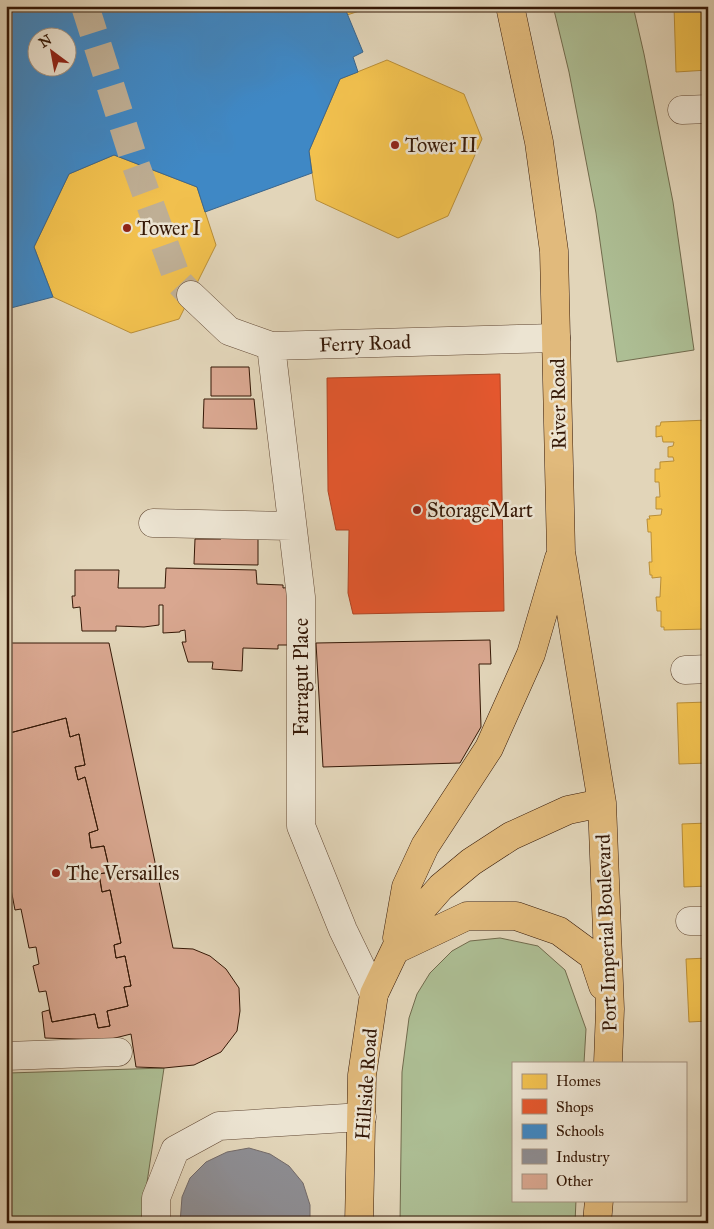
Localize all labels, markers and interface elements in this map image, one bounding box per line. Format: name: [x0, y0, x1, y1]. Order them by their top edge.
north arrow: [28, 28, 78, 78]
text: N: [36, 31, 55, 52]
place label: Tower II: [405, 133, 477, 157]
marker: Tower II: [389, 139, 401, 151]
place label: Tower I: [137, 216, 201, 240]
marker: Tower I: [121, 222, 133, 234]
street label: Ferry Road: [318, 329, 412, 357]
street label: River Road: [545, 358, 571, 450]
place label: StorageMart: [427, 498, 533, 523]
marker: StorageMart: [411, 504, 423, 516]
street label: Farragut Place: [289, 618, 314, 736]
street label: Port Imperial Boulevard: [591, 834, 621, 1032]
place label: The Versailles: [66, 861, 179, 885]
marker: The Versailles: [50, 867, 62, 879]
street label: Hillside Road: [350, 1027, 382, 1141]
legend: [512, 1062, 686, 1202]
text: Homes: [556, 1072, 601, 1090]
text: Shops: [556, 1098, 594, 1116]
text: Schools: [556, 1122, 604, 1140]
text: Industry: [556, 1148, 610, 1166]
text: Other: [556, 1172, 593, 1190]

